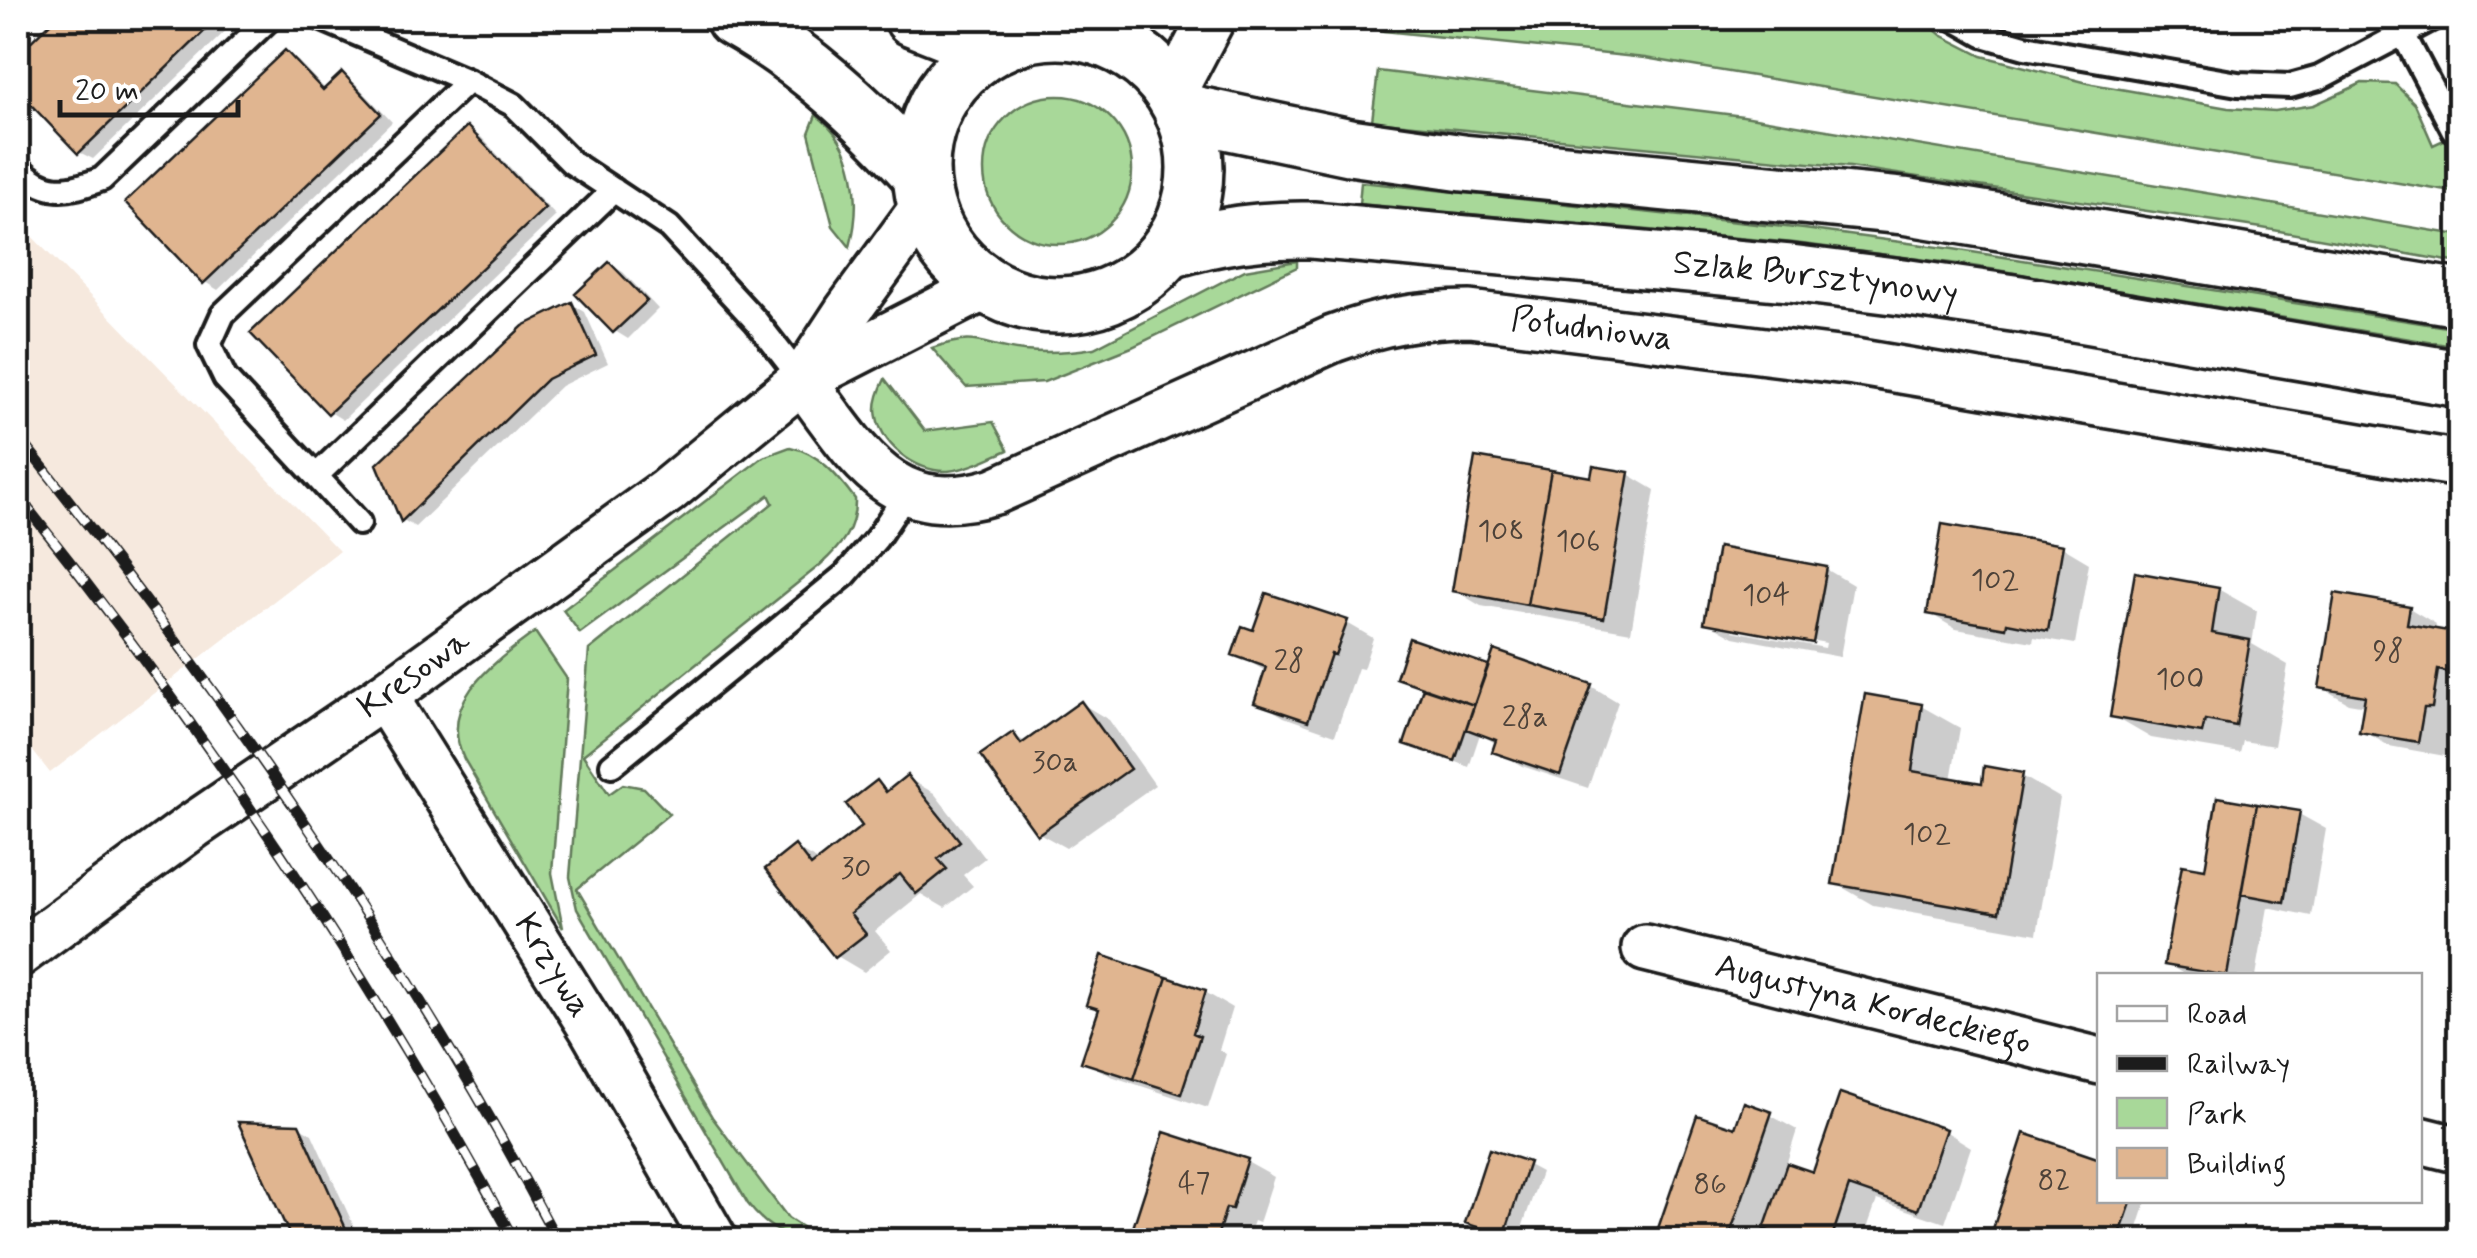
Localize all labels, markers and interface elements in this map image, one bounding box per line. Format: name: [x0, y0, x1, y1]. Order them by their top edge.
scale bar: [60, 55, 238, 117]
text: 20 m: [75, 72, 139, 111]
street label: Szlak Bursztynowy: [1671, 240, 1961, 318]
street label: Południowa: [1508, 296, 1675, 362]
house number: 108: [1478, 512, 1524, 551]
house number: 106: [1556, 522, 1600, 561]
house number: 102: [1971, 561, 2019, 600]
house number: 104: [1742, 576, 1790, 615]
street label: Kresowa: [349, 618, 480, 730]
house number: 98: [2372, 632, 2404, 671]
house number: 28: [1273, 642, 1305, 681]
house number: 100: [2156, 660, 2204, 699]
house number: 28a: [1502, 698, 1548, 737]
house number: 30a: [1032, 743, 1078, 782]
house number: 102: [1903, 815, 1951, 854]
house number: 30: [841, 849, 871, 888]
street label: Krzywa: [503, 905, 603, 1026]
street label: Augustyna Kordeckiego: [1710, 943, 2036, 1067]
legend: [2097, 973, 2422, 1203]
text: Road: [2187, 995, 2247, 1034]
text: Railway: [2187, 1045, 2290, 1084]
text: Park: [2187, 1095, 2247, 1134]
text: Building: [2187, 1145, 2286, 1187]
house number: 82: [2038, 1161, 2070, 1200]
house number: 47: [1178, 1164, 1210, 1203]
house number: 86: [1693, 1165, 1727, 1204]

